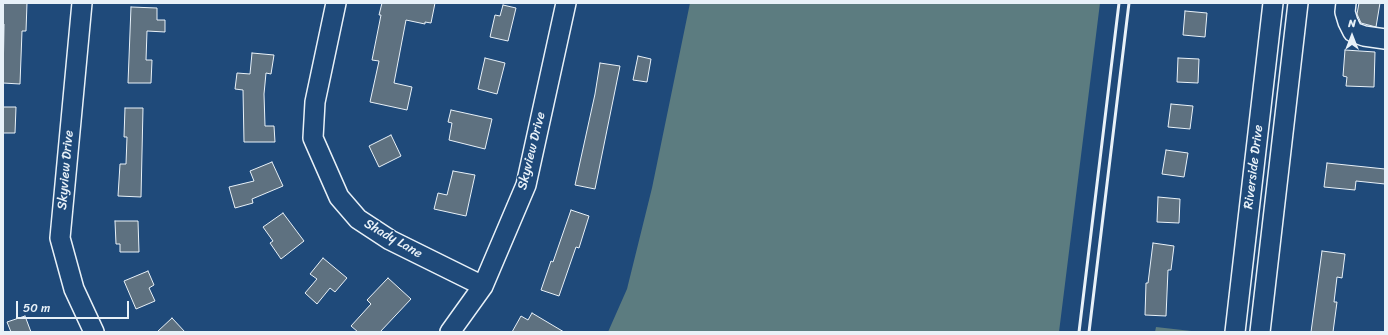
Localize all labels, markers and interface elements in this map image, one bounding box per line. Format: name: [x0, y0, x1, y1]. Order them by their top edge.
text: N: [1348, 14, 1356, 33]
north arrow: [1332, 16, 1372, 56]
street label: Skyview Drive: [515, 110, 549, 192]
street label: Riverside Drive: [1241, 124, 1267, 210]
street label: Skyview Drive: [55, 130, 77, 210]
street label: Shady Lane: [361, 216, 425, 262]
scale bar: [18, 293, 131, 319]
text: 50 m: [23, 297, 50, 319]

